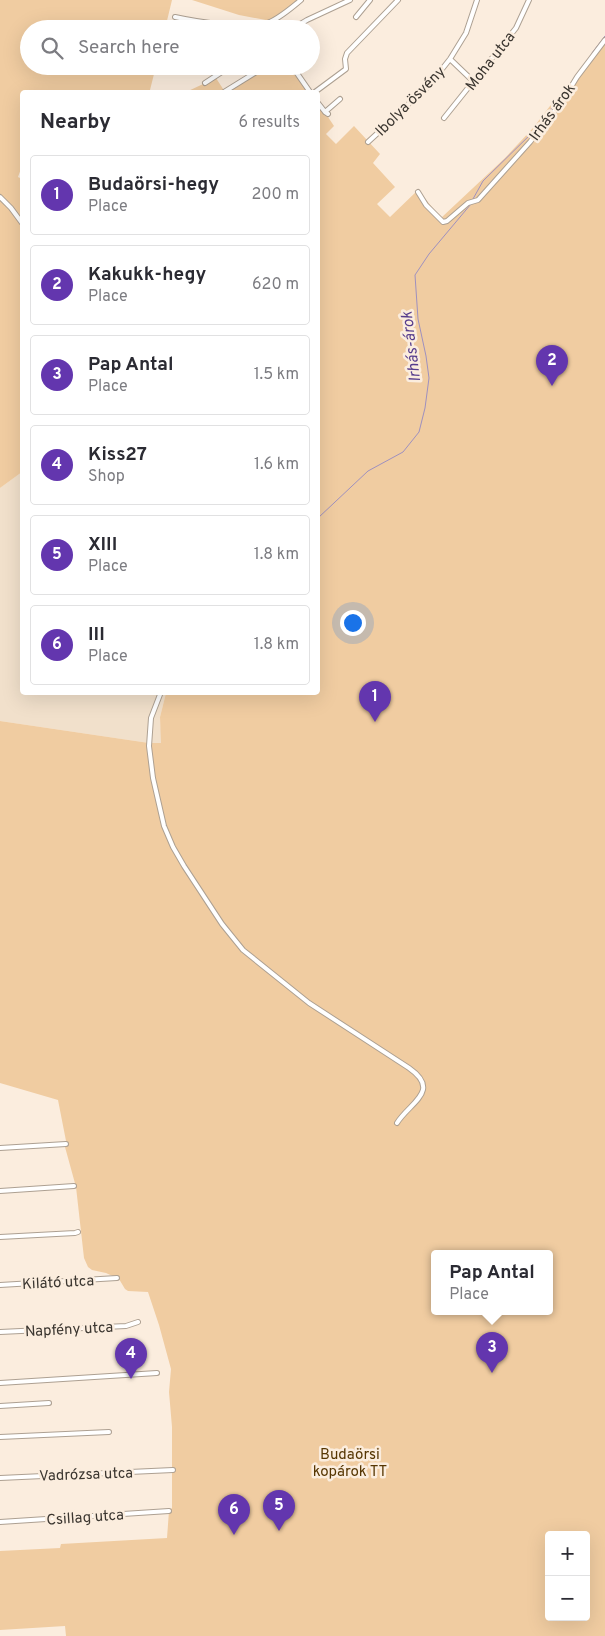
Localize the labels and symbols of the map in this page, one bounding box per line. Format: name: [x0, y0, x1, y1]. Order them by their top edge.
street label: Moha utca: [462, 29, 520, 95]
street label: Ibolya ösvény: [372, 63, 450, 141]
street label: Irhás árok: [526, 80, 580, 145]
water label: Irhás-árok: [398, 309, 426, 383]
pin: 2: [536, 345, 568, 386]
your location: [340, 610, 366, 636]
pin: 1: [359, 681, 391, 722]
street label: Kilátó utca: [22, 1272, 95, 1295]
street label: Napfény utca: [24, 1319, 114, 1342]
pin: 3: [476, 1332, 508, 1373]
pin: 4: [115, 1338, 147, 1379]
park label: Budaörsi kopárok TT: [313, 1446, 387, 1482]
street label: Vadrózsa utca: [39, 1464, 133, 1487]
pin: 5: [263, 1490, 295, 1531]
pin: 6: [218, 1494, 250, 1535]
street label: Csillag utca: [46, 1506, 124, 1531]

